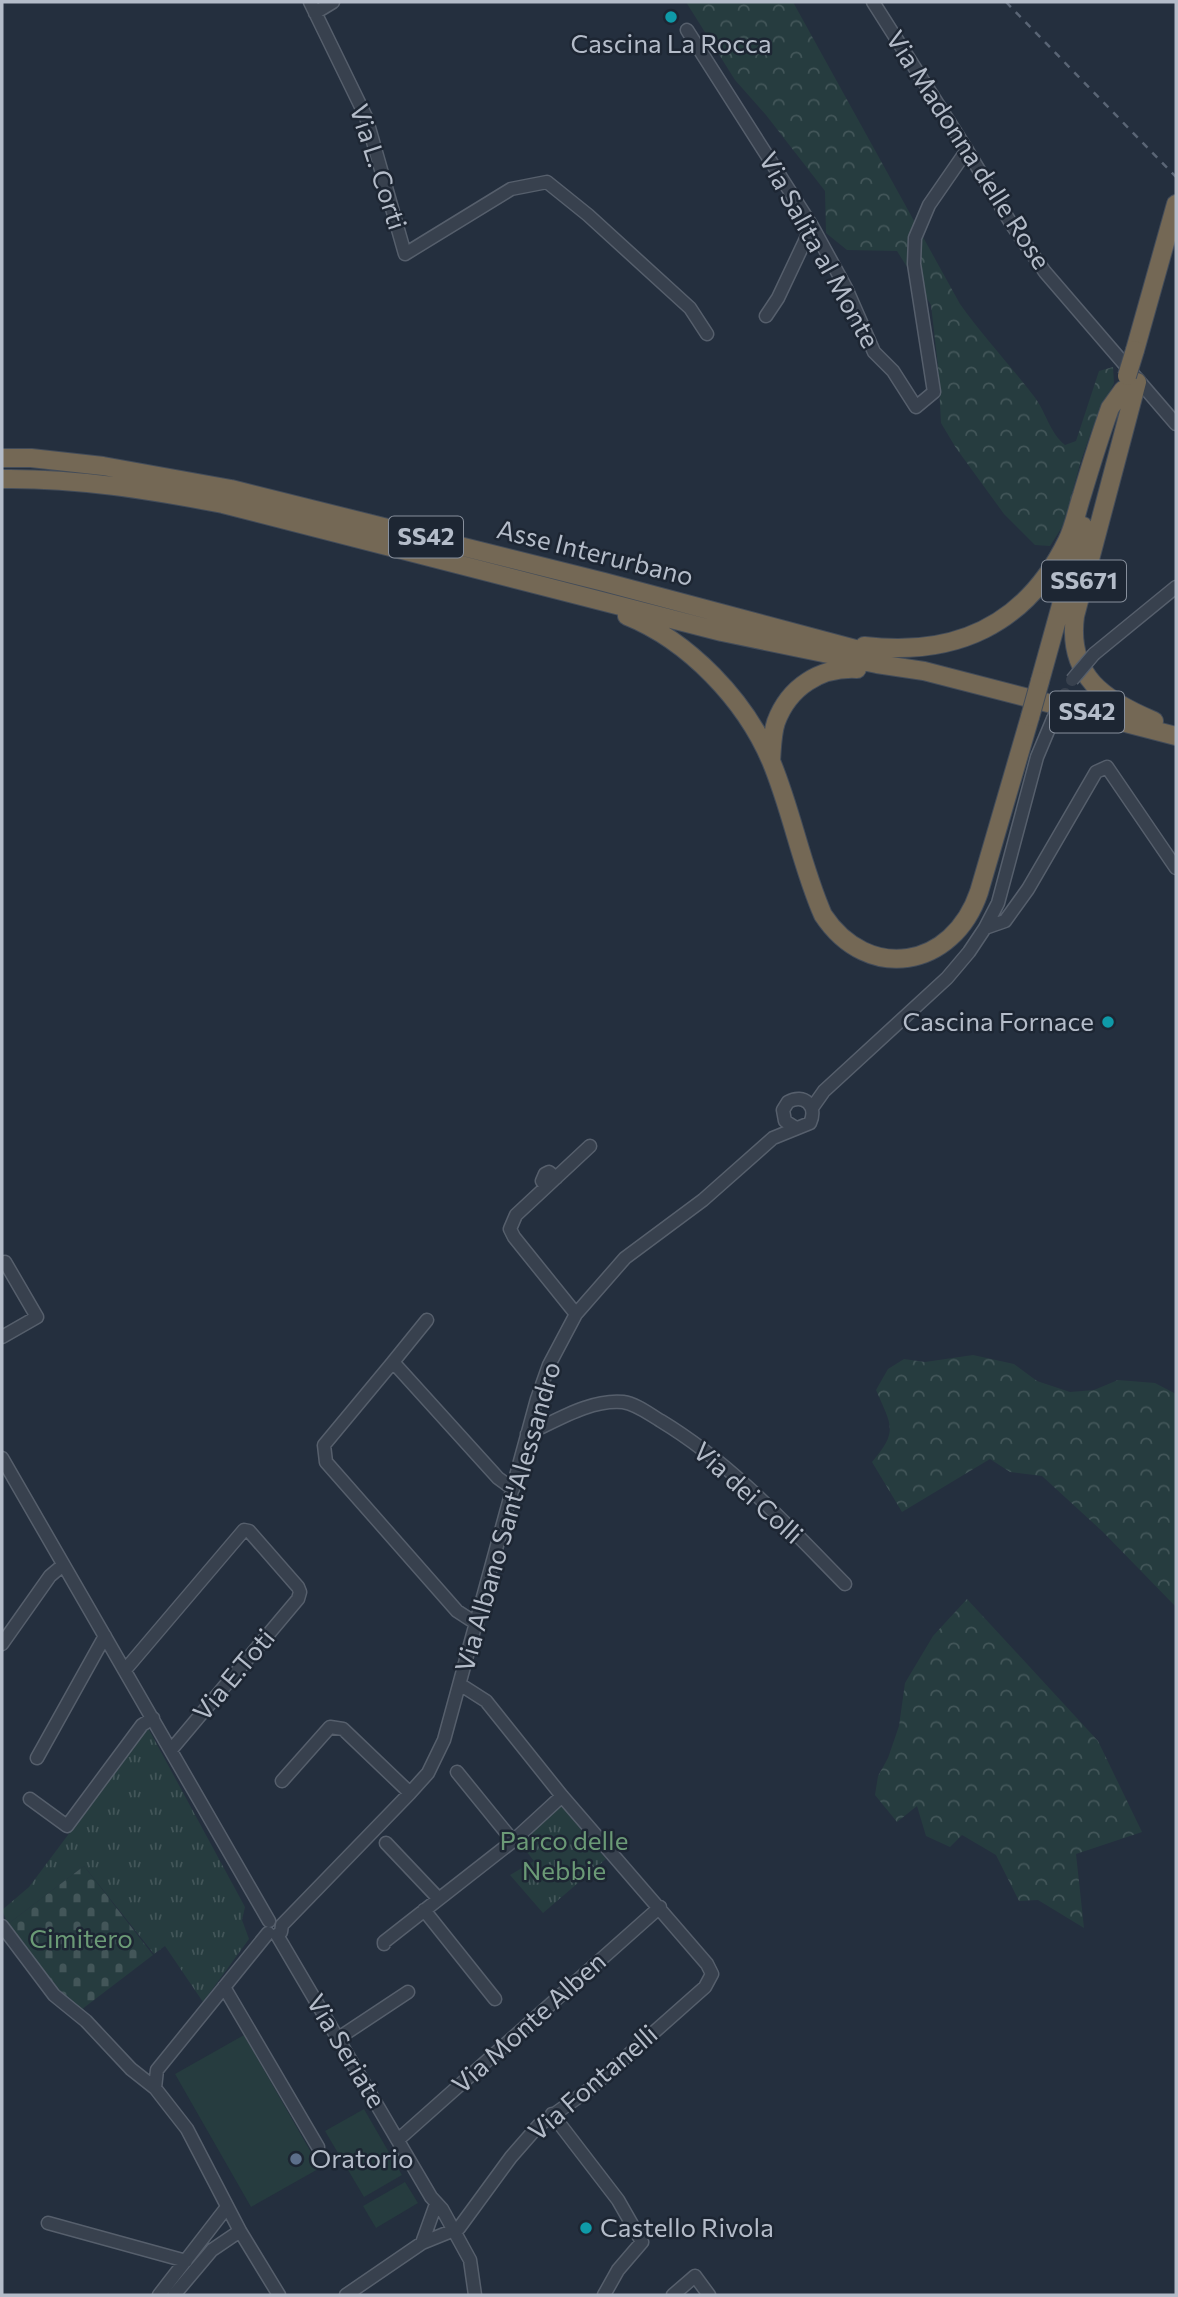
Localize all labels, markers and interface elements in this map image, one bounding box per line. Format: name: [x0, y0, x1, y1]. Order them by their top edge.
marker: Cascina La Rocca: [663, 9, 679, 25]
street label: Via Madonna delle Rose: [880, 24, 1058, 274]
place label: Cascina La Rocca: [570, 27, 772, 58]
street label: Via L. Corti: [345, 100, 414, 233]
street label: Via Salita al Monte: [754, 146, 887, 353]
street label: Asse Interurbano: [494, 512, 697, 591]
road number: SS42: [389, 516, 463, 558]
road number: SS671: [1042, 560, 1126, 602]
road number: SS42: [1050, 692, 1124, 732]
place label: Cascina Fornace: [902, 1005, 1094, 1036]
marker: Cascina Fornace: [1100, 1014, 1116, 1030]
street label: Via Albano Sant'Alessandro: [447, 1358, 566, 1675]
street label: Via dei Colli: [688, 1435, 810, 1549]
street label: Via E.Toti: [186, 1622, 280, 1726]
park label: Parco delle Nebbie: [500, 1824, 628, 1885]
park label: Cimitero: [29, 1922, 133, 1953]
street label: Via Monte Alben: [445, 1945, 611, 2099]
street label: Via Seriate: [301, 1988, 393, 2113]
street label: Via Fontanelli: [521, 2017, 663, 2146]
place label: Oratorio: [310, 2142, 414, 2173]
marker: Oratorio: [288, 2151, 304, 2167]
place label: Castello Rivola: [600, 2211, 774, 2242]
marker: Castello Rivola: [578, 2220, 594, 2236]

